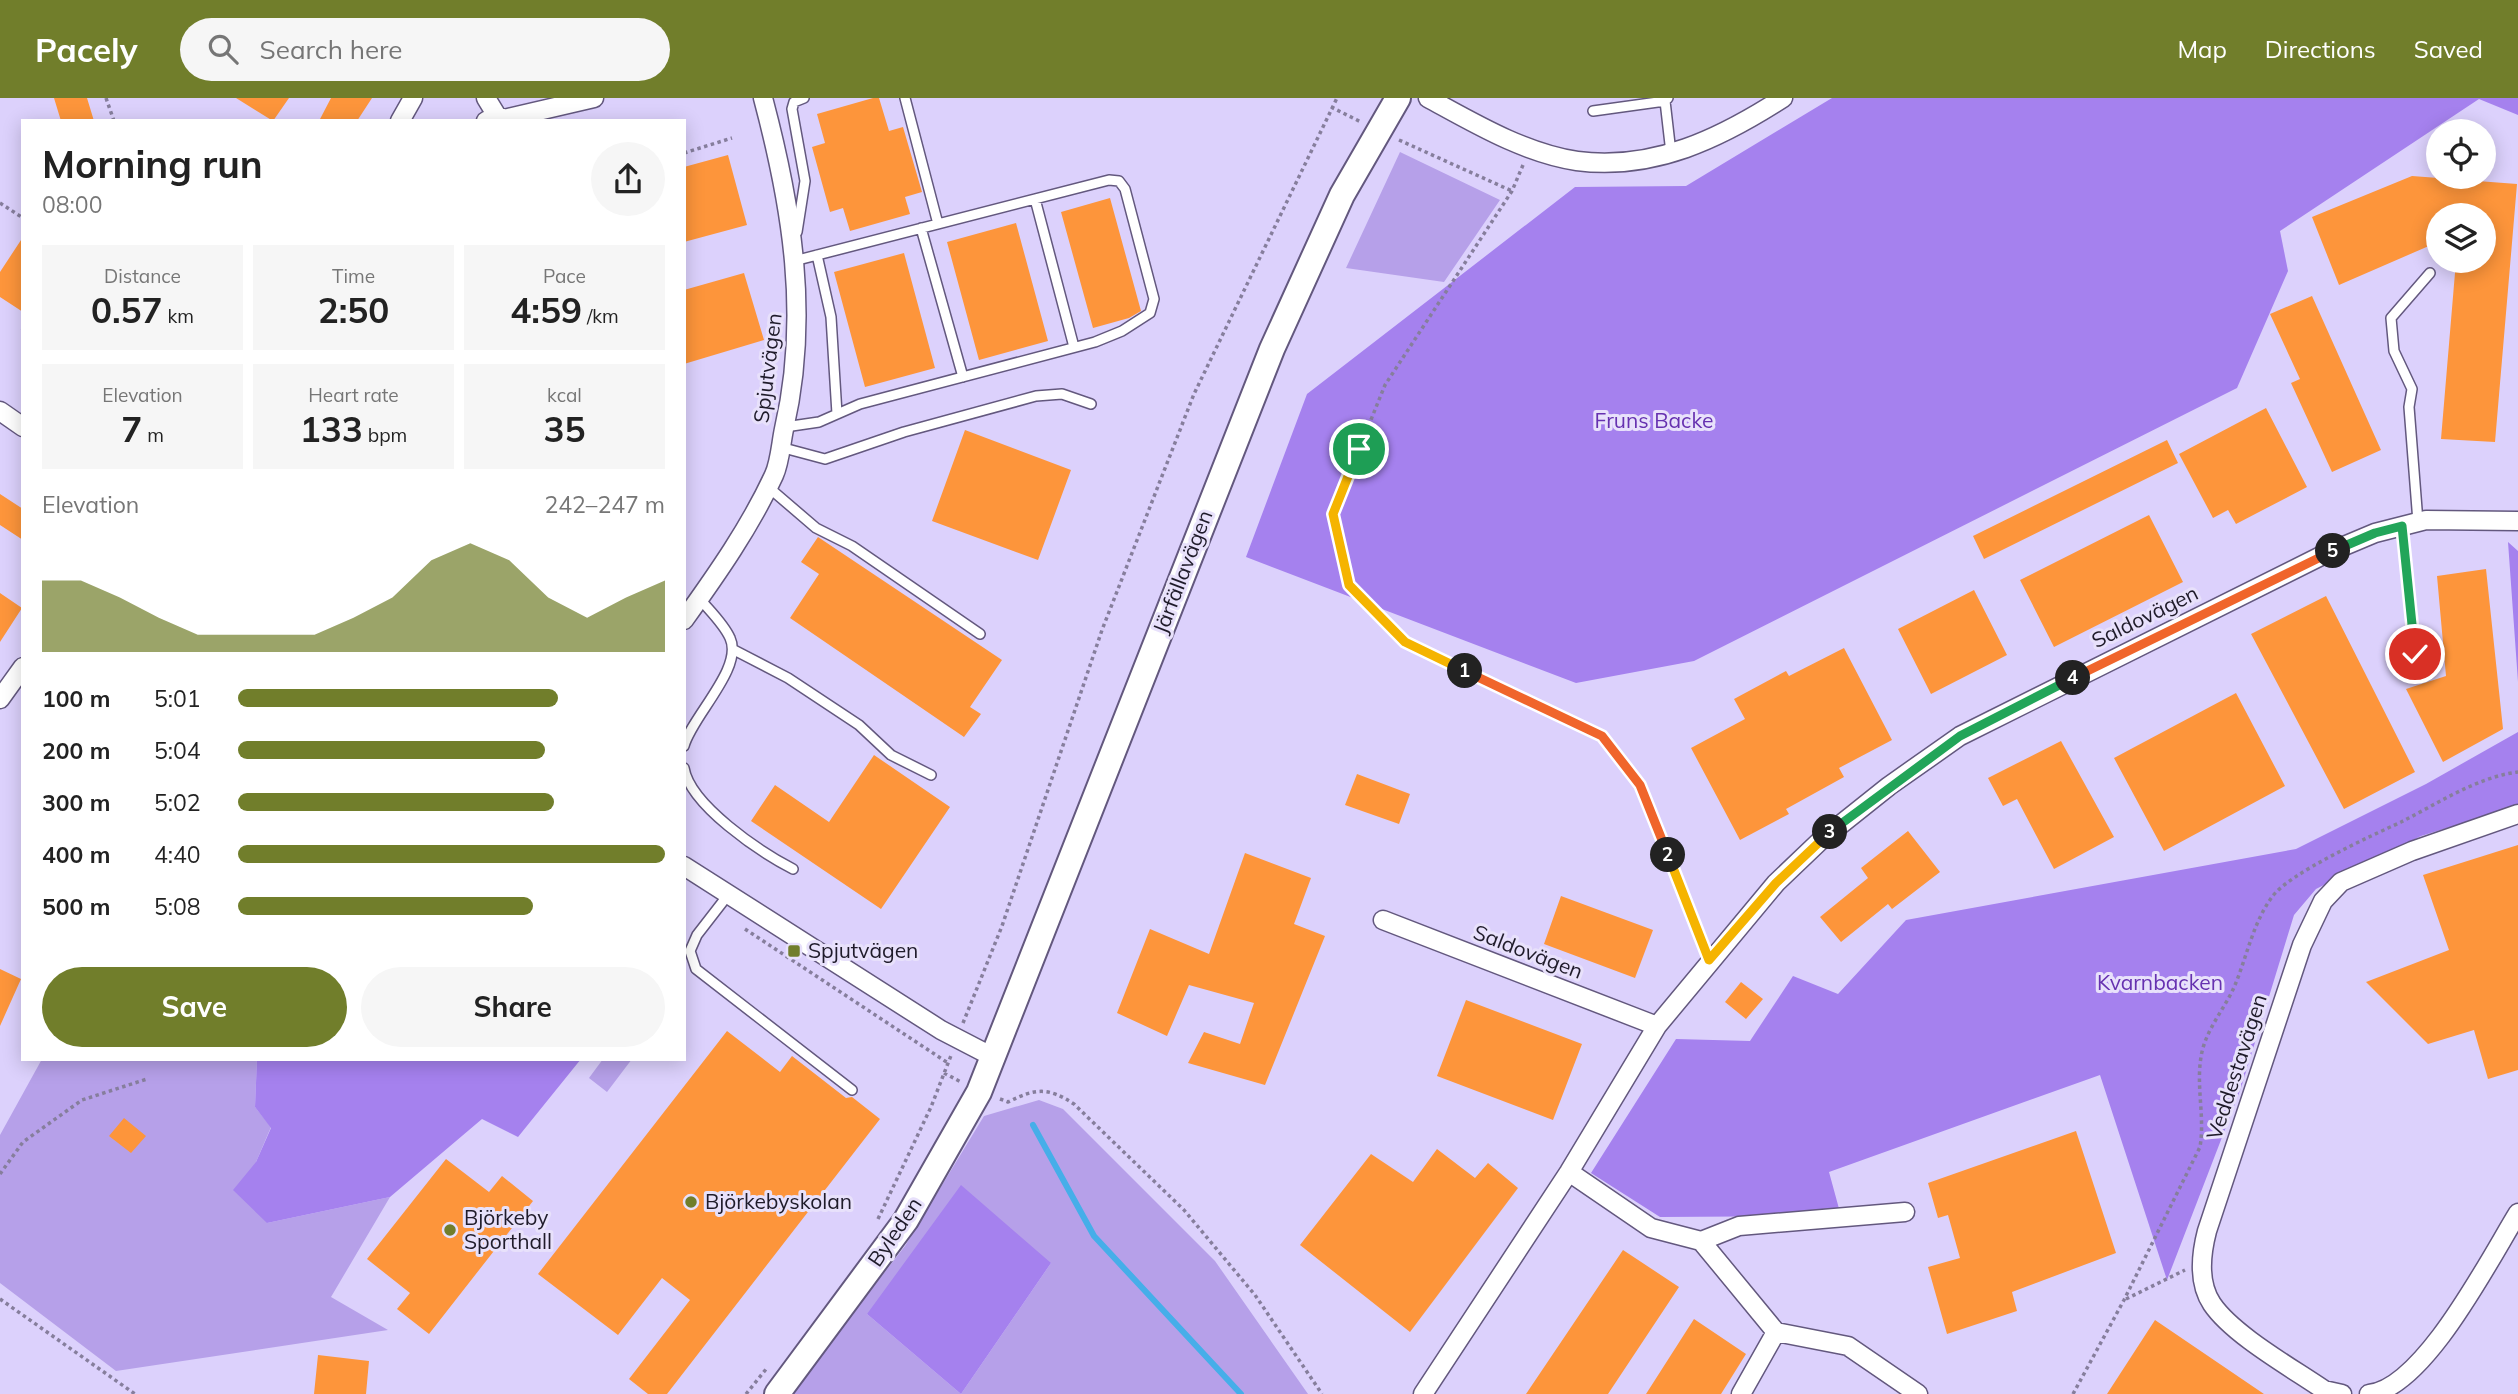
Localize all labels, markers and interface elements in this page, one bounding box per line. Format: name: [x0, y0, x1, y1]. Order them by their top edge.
search box: [180, 18, 670, 81]
text: Pacely: [35, 29, 138, 70]
icon: search: [204, 30, 242, 68]
text: Search here: [260, 33, 403, 66]
text: Map: [2177, 34, 2227, 64]
text: Directions: [2265, 34, 2376, 64]
text: Saved: [2414, 34, 2483, 64]
map controls: [2426, 119, 2496, 273]
button: locate: [2426, 119, 2496, 189]
text: Morning run: [42, 140, 263, 188]
button: share: [591, 142, 665, 216]
text: 08:00: [42, 190, 102, 219]
button: layers: [2426, 203, 2496, 273]
text: Distance: [104, 264, 181, 288]
text: Time: [332, 264, 375, 288]
text: Pace: [543, 264, 586, 288]
text: 0.57: [91, 288, 163, 332]
text: 2:50: [318, 288, 389, 332]
text: 4:59: [510, 288, 582, 332]
text: km: [163, 304, 194, 328]
text: /km: [582, 304, 619, 328]
street label: Spjutvägen: [747, 311, 787, 424]
text: Elevation: [102, 383, 183, 407]
text: Heart rate: [308, 383, 399, 407]
text: kcal: [547, 383, 582, 407]
text: 7: [121, 407, 142, 451]
text: 133: [300, 407, 363, 451]
text: 35: [543, 407, 586, 451]
park label: Fruns Backe: [1595, 407, 1713, 433]
pin: [1329, 419, 1389, 479]
text: m: [142, 423, 164, 447]
text: bpm: [363, 423, 407, 447]
icon: arrive: [1340, 430, 1378, 468]
text: Elevation: [42, 490, 139, 519]
text: 242–247 m: [544, 490, 665, 519]
street label: Järfällavägen: [1147, 506, 1218, 637]
pin: 5: [2316, 533, 2350, 568]
text: 5: [2327, 538, 2338, 562]
street label: Saldovägen: [2087, 579, 2202, 653]
pin: [2385, 624, 2445, 684]
icon: check: [2396, 635, 2434, 673]
pin: 1: [1448, 654, 1482, 688]
text: 1: [1459, 658, 1470, 682]
pin: 4: [2056, 660, 2090, 696]
text: 4: [2067, 665, 2078, 689]
text: 100 m: [42, 684, 110, 713]
text: 5:01: [154, 684, 201, 713]
text: 200 m: [42, 736, 110, 765]
text: 5:04: [154, 736, 201, 765]
text: 300 m: [42, 788, 110, 817]
text: 5:02: [154, 788, 201, 817]
pin: 3: [1812, 814, 1848, 850]
text: 3: [1824, 819, 1835, 843]
pin: 2: [1650, 838, 1686, 872]
text: 400 m: [42, 840, 110, 869]
text: 4:40: [154, 840, 201, 869]
text: 2: [1662, 842, 1673, 866]
text: 500 m: [42, 892, 110, 921]
text: 5:08: [154, 892, 201, 921]
street label: Saldovägen: [1470, 918, 1587, 984]
place label: Spjutvägen: [808, 937, 918, 963]
marker: Spjutvägen: [786, 943, 802, 959]
button: Save: [42, 967, 347, 1047]
button: Share: [361, 967, 665, 1047]
park label: Kvarnbacken: [2097, 969, 2223, 995]
street label: Veddestavägen: [2200, 990, 2272, 1143]
place label: Björkebyskolan: [705, 1188, 852, 1214]
street label: Byleden: [862, 1192, 927, 1271]
marker: Björkebyskolan: [683, 1194, 699, 1210]
place label: Björkeby Sporthall: [464, 1204, 552, 1254]
marker: Björkeby Sporthall: [442, 1222, 458, 1238]

